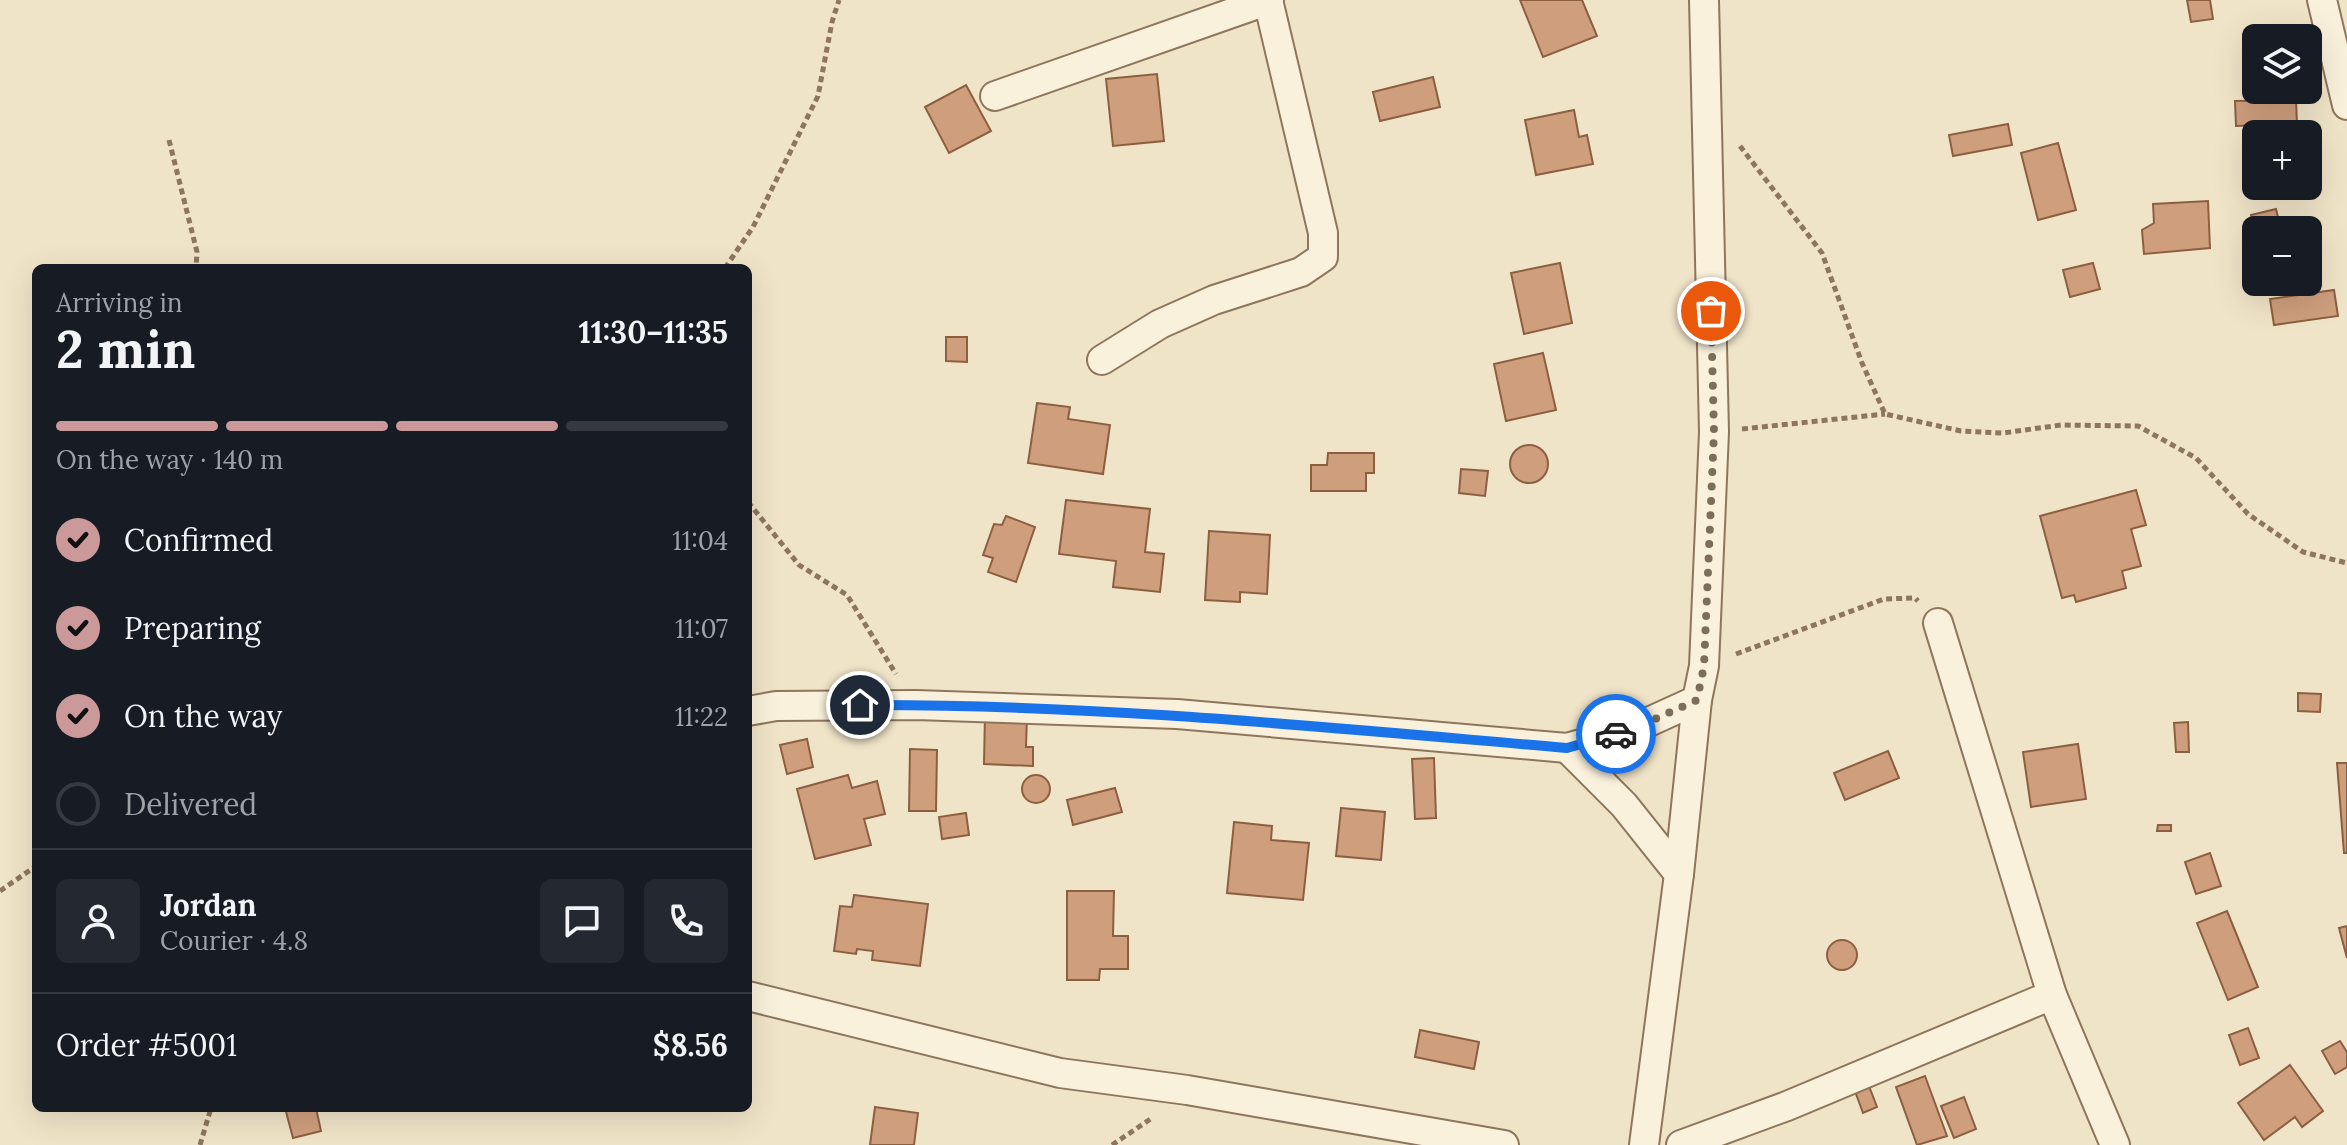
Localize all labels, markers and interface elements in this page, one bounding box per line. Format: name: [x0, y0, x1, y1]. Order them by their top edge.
map controls: [2242, 24, 2322, 296]
button: layers: [2242, 24, 2322, 104]
button: +: [2242, 120, 2322, 200]
button: −: [2242, 216, 2322, 296]
pin: [1677, 277, 1745, 345]
text: Arriving in: [56, 286, 183, 319]
icon: bag: [1689, 289, 1733, 333]
text: 11:30–11:35: [579, 313, 728, 351]
text: 2 min: [56, 316, 195, 382]
text: On the way · 140 m: [56, 443, 283, 476]
icon: check: [56, 518, 100, 562]
text: Confirmed: [124, 521, 273, 559]
text: 11:04: [672, 524, 728, 557]
icon: check: [56, 606, 100, 650]
text: Preparing: [124, 609, 261, 647]
text: 11:07: [675, 612, 728, 645]
pin: [826, 671, 894, 739]
icon: home: [838, 683, 882, 727]
icon: check: [56, 694, 100, 738]
courier: [1576, 694, 1656, 774]
text: On the way: [124, 697, 282, 735]
text: 11:22: [675, 700, 728, 733]
icon: car: [1594, 712, 1638, 756]
text: Delivered: [124, 785, 257, 823]
button: person: [56, 879, 140, 963]
button: chat: [540, 879, 624, 963]
button: phone: [644, 879, 728, 963]
text: Jordan: [160, 886, 257, 924]
text: Courier · 4.8: [160, 924, 308, 957]
text: Order #5001: [56, 1026, 237, 1064]
text: $8.56: [653, 1026, 728, 1064]

